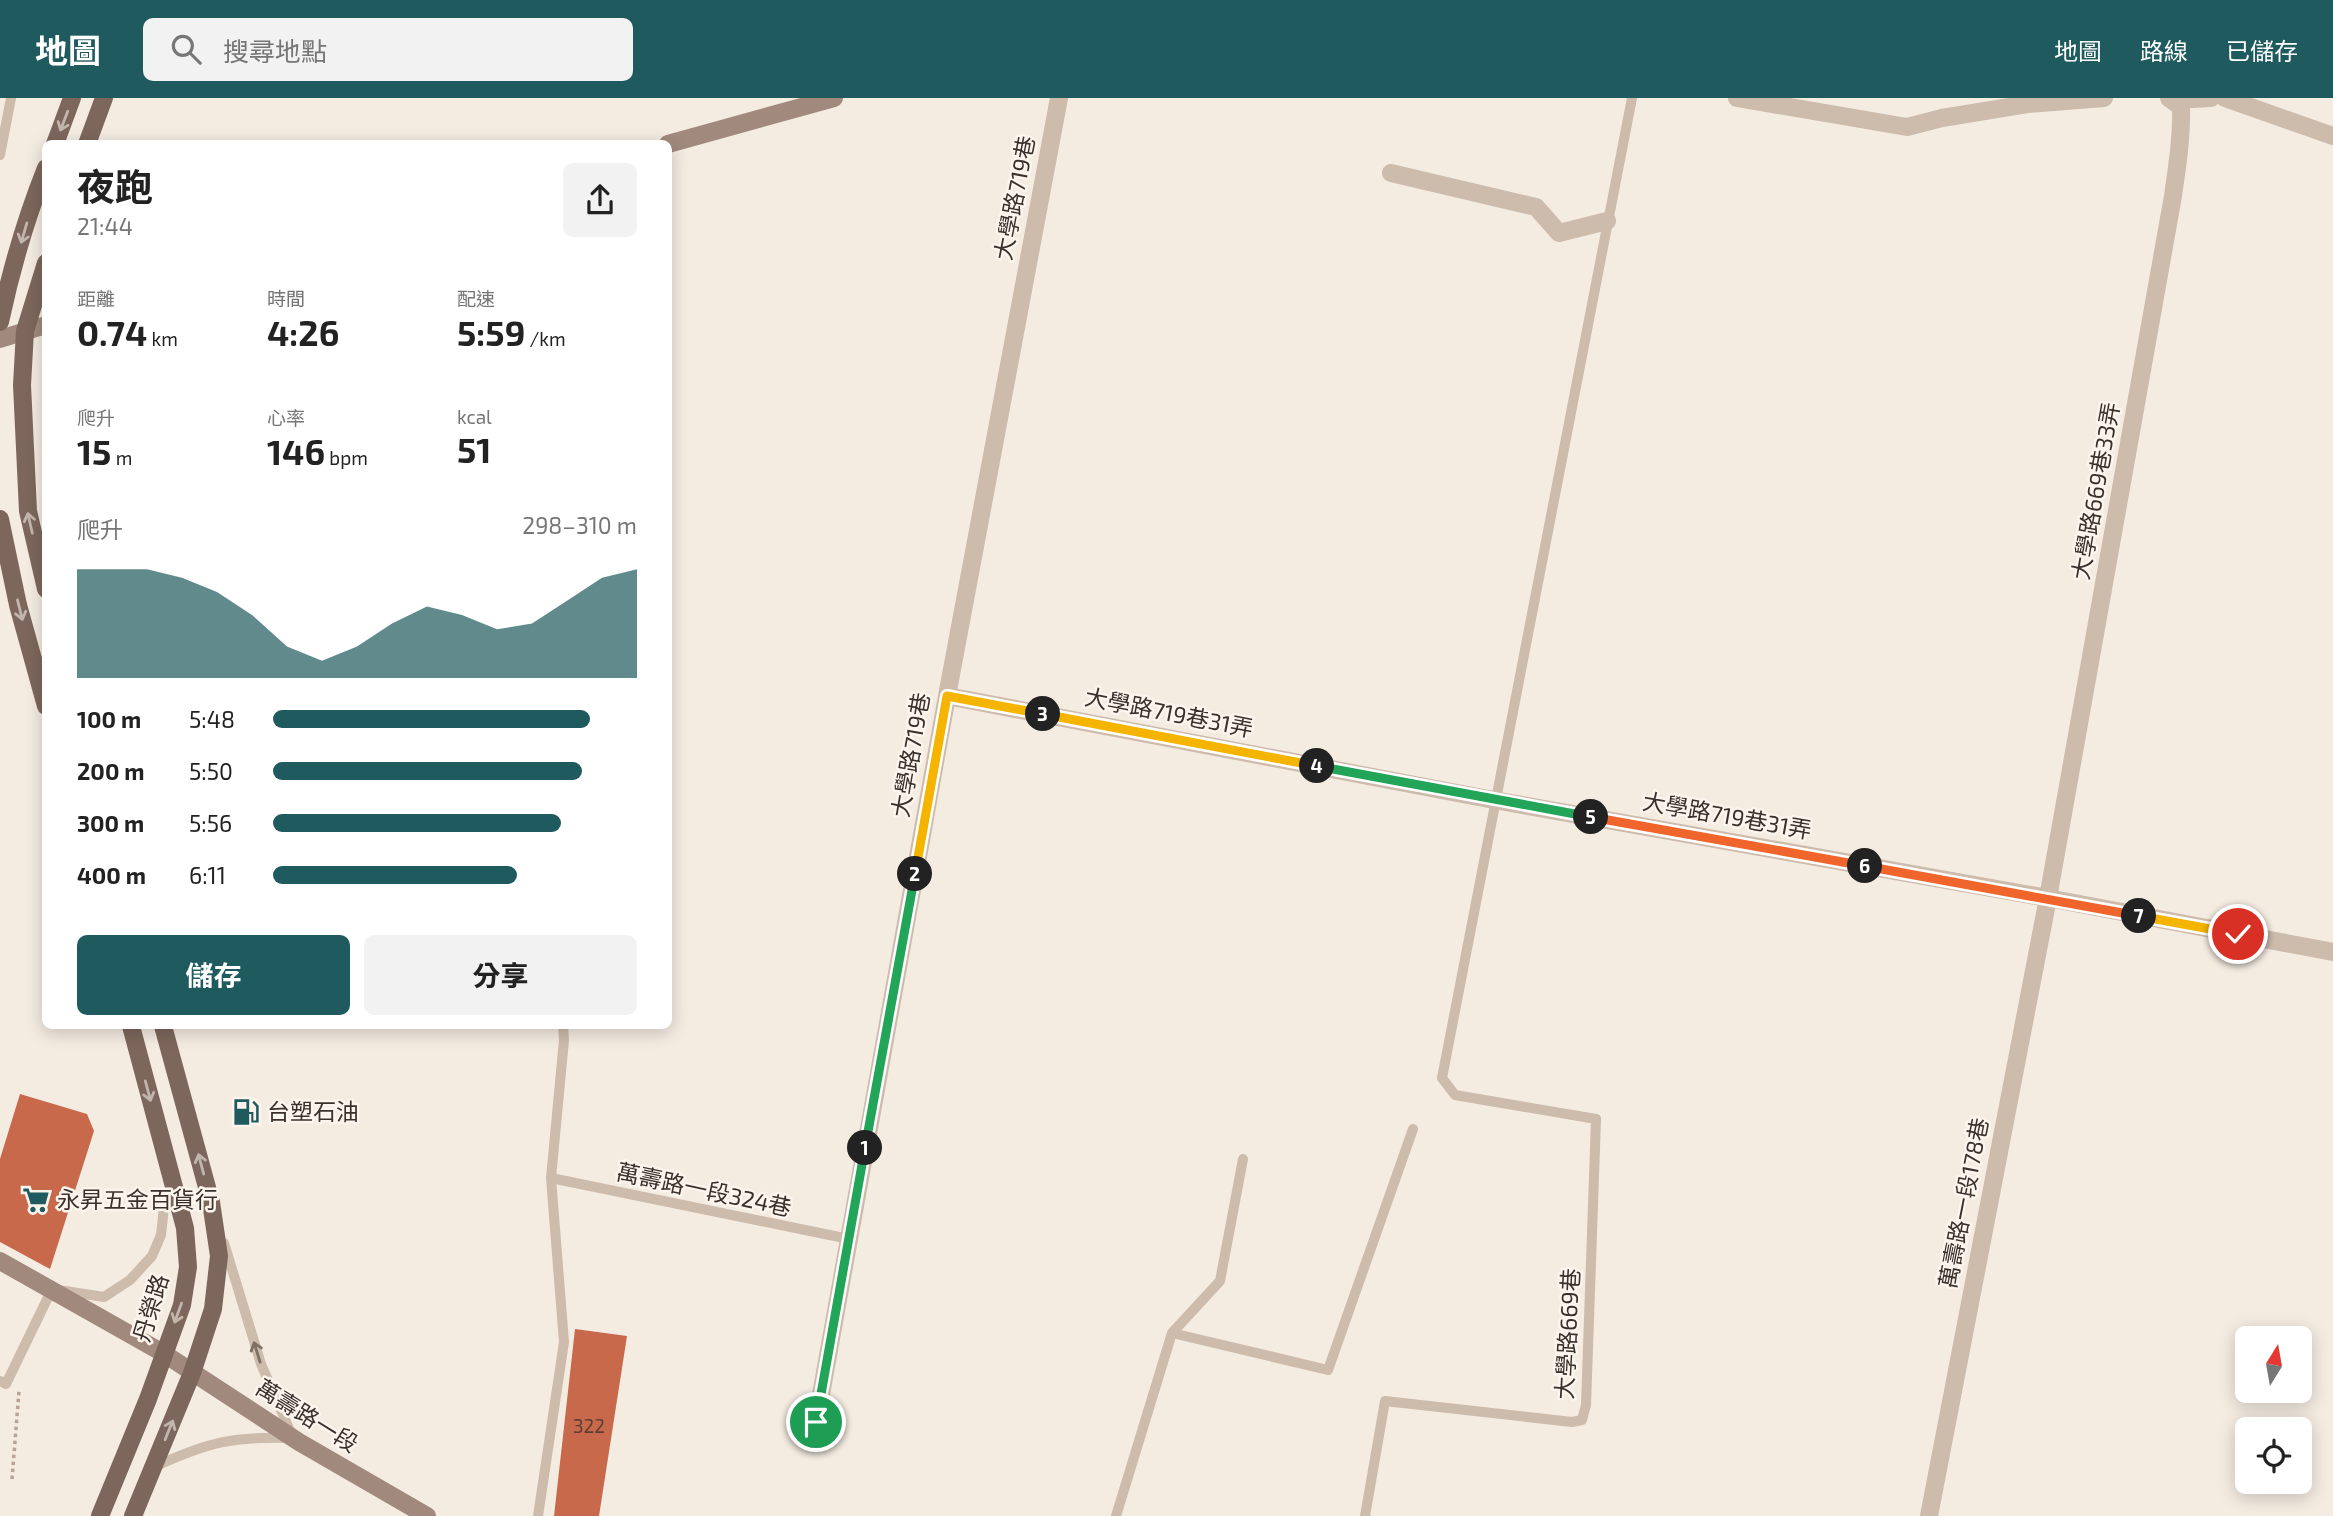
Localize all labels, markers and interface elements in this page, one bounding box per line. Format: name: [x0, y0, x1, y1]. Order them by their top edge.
search box: [143, 18, 633, 81]
text: 地圖: [35, 30, 101, 70]
icon: search: [167, 30, 205, 68]
text: 搜尋地點: [223, 35, 327, 66]
text: 地圖: [2054, 36, 2102, 65]
text: 路線: [2140, 36, 2188, 65]
text: 已儲存: [2226, 36, 2298, 65]
one-way arrow: [56, 109, 69, 131]
street label: 大學路719巷: [988, 133, 1040, 262]
text: 夜跑: [77, 163, 153, 209]
button: share: [563, 163, 637, 237]
text: 21:44: [77, 212, 133, 240]
one-way arrow: [16, 221, 29, 243]
text: 距離: [77, 287, 115, 310]
text: 時間: [267, 287, 305, 310]
text: 配速: [457, 287, 495, 310]
text: 0.74: [77, 311, 147, 353]
text: 4:26: [267, 311, 339, 353]
text: 5:59: [457, 311, 525, 353]
text: km: [147, 327, 178, 350]
text: /km: [525, 327, 566, 350]
street label: 大學路669巷33弄: [2066, 400, 2124, 582]
text: kcal: [457, 405, 492, 428]
text: 爬升: [77, 406, 115, 429]
text: 心率: [267, 406, 305, 429]
text: 51: [457, 428, 491, 470]
text: 15: [77, 430, 111, 472]
text: 146: [267, 430, 325, 472]
text: m: [111, 446, 132, 469]
text: bpm: [325, 446, 368, 469]
text: 298–310 m: [522, 511, 637, 539]
one-way arrow: [23, 512, 37, 535]
text: 爬升: [77, 515, 123, 543]
one-way arrow: [14, 598, 27, 621]
street label: 大學路719巷31弄: [1083, 682, 1256, 742]
street label: 大學路719巷: [885, 690, 935, 819]
pin: 3: [1026, 696, 1060, 732]
text: 3: [1037, 702, 1048, 725]
text: 100 m: [77, 705, 141, 733]
text: 5:48: [189, 705, 235, 733]
pin: 4: [1300, 748, 1334, 784]
text: 4: [1310, 754, 1323, 777]
text: 200 m: [77, 757, 145, 785]
text: 5:50: [189, 757, 233, 785]
street label: 大學路719巷31弄: [1641, 786, 1814, 844]
pin: 5: [1574, 800, 1608, 834]
text: 5: [1585, 805, 1596, 828]
text: 300 m: [77, 809, 144, 837]
text: 5:56: [189, 809, 232, 837]
pin: 6: [1848, 848, 1882, 884]
text: 6: [1859, 854, 1870, 877]
pin: 2: [898, 856, 932, 892]
text: 400 m: [77, 861, 146, 889]
text: 6:11: [189, 861, 226, 889]
text: 2: [909, 862, 920, 885]
pin: 7: [2122, 898, 2156, 934]
text: 7: [2133, 904, 2144, 927]
pin: [2208, 904, 2268, 964]
icon: check: [2219, 915, 2257, 953]
button: 儲存: [77, 935, 350, 1015]
button: 分享: [364, 935, 637, 1015]
one-way arrow: [143, 1080, 156, 1102]
fuel station icon: 台塑石油: [231, 1097, 261, 1127]
place label: 台塑石油: [267, 1097, 359, 1125]
street label: 萬壽路一段178巷: [1933, 1115, 1993, 1290]
pin: 1: [848, 1130, 882, 1166]
text: 1: [860, 1136, 869, 1159]
one-way arrow: [194, 1153, 207, 1176]
street label: 萬壽路一段324巷: [614, 1157, 794, 1221]
supermarket icon: 永昇五金百貨行: [21, 1185, 51, 1215]
place label: 永昇五金百貨行: [57, 1185, 218, 1213]
street label: 大學路669巷: [1550, 1268, 1584, 1400]
street label: 丹榮路: [127, 1271, 174, 1345]
one-way arrow: [171, 1301, 184, 1323]
north arrow: [2235, 1326, 2312, 1404]
map controls: [2235, 1326, 2312, 1494]
one-way arrow: [250, 1342, 263, 1364]
street label: 萬壽路一段: [251, 1373, 364, 1457]
pin: [786, 1392, 846, 1452]
icon: arrive: [797, 1403, 835, 1441]
house number: 322: [573, 1414, 605, 1437]
button: locate: [2235, 1417, 2312, 1494]
one-way arrow: [163, 1420, 176, 1442]

